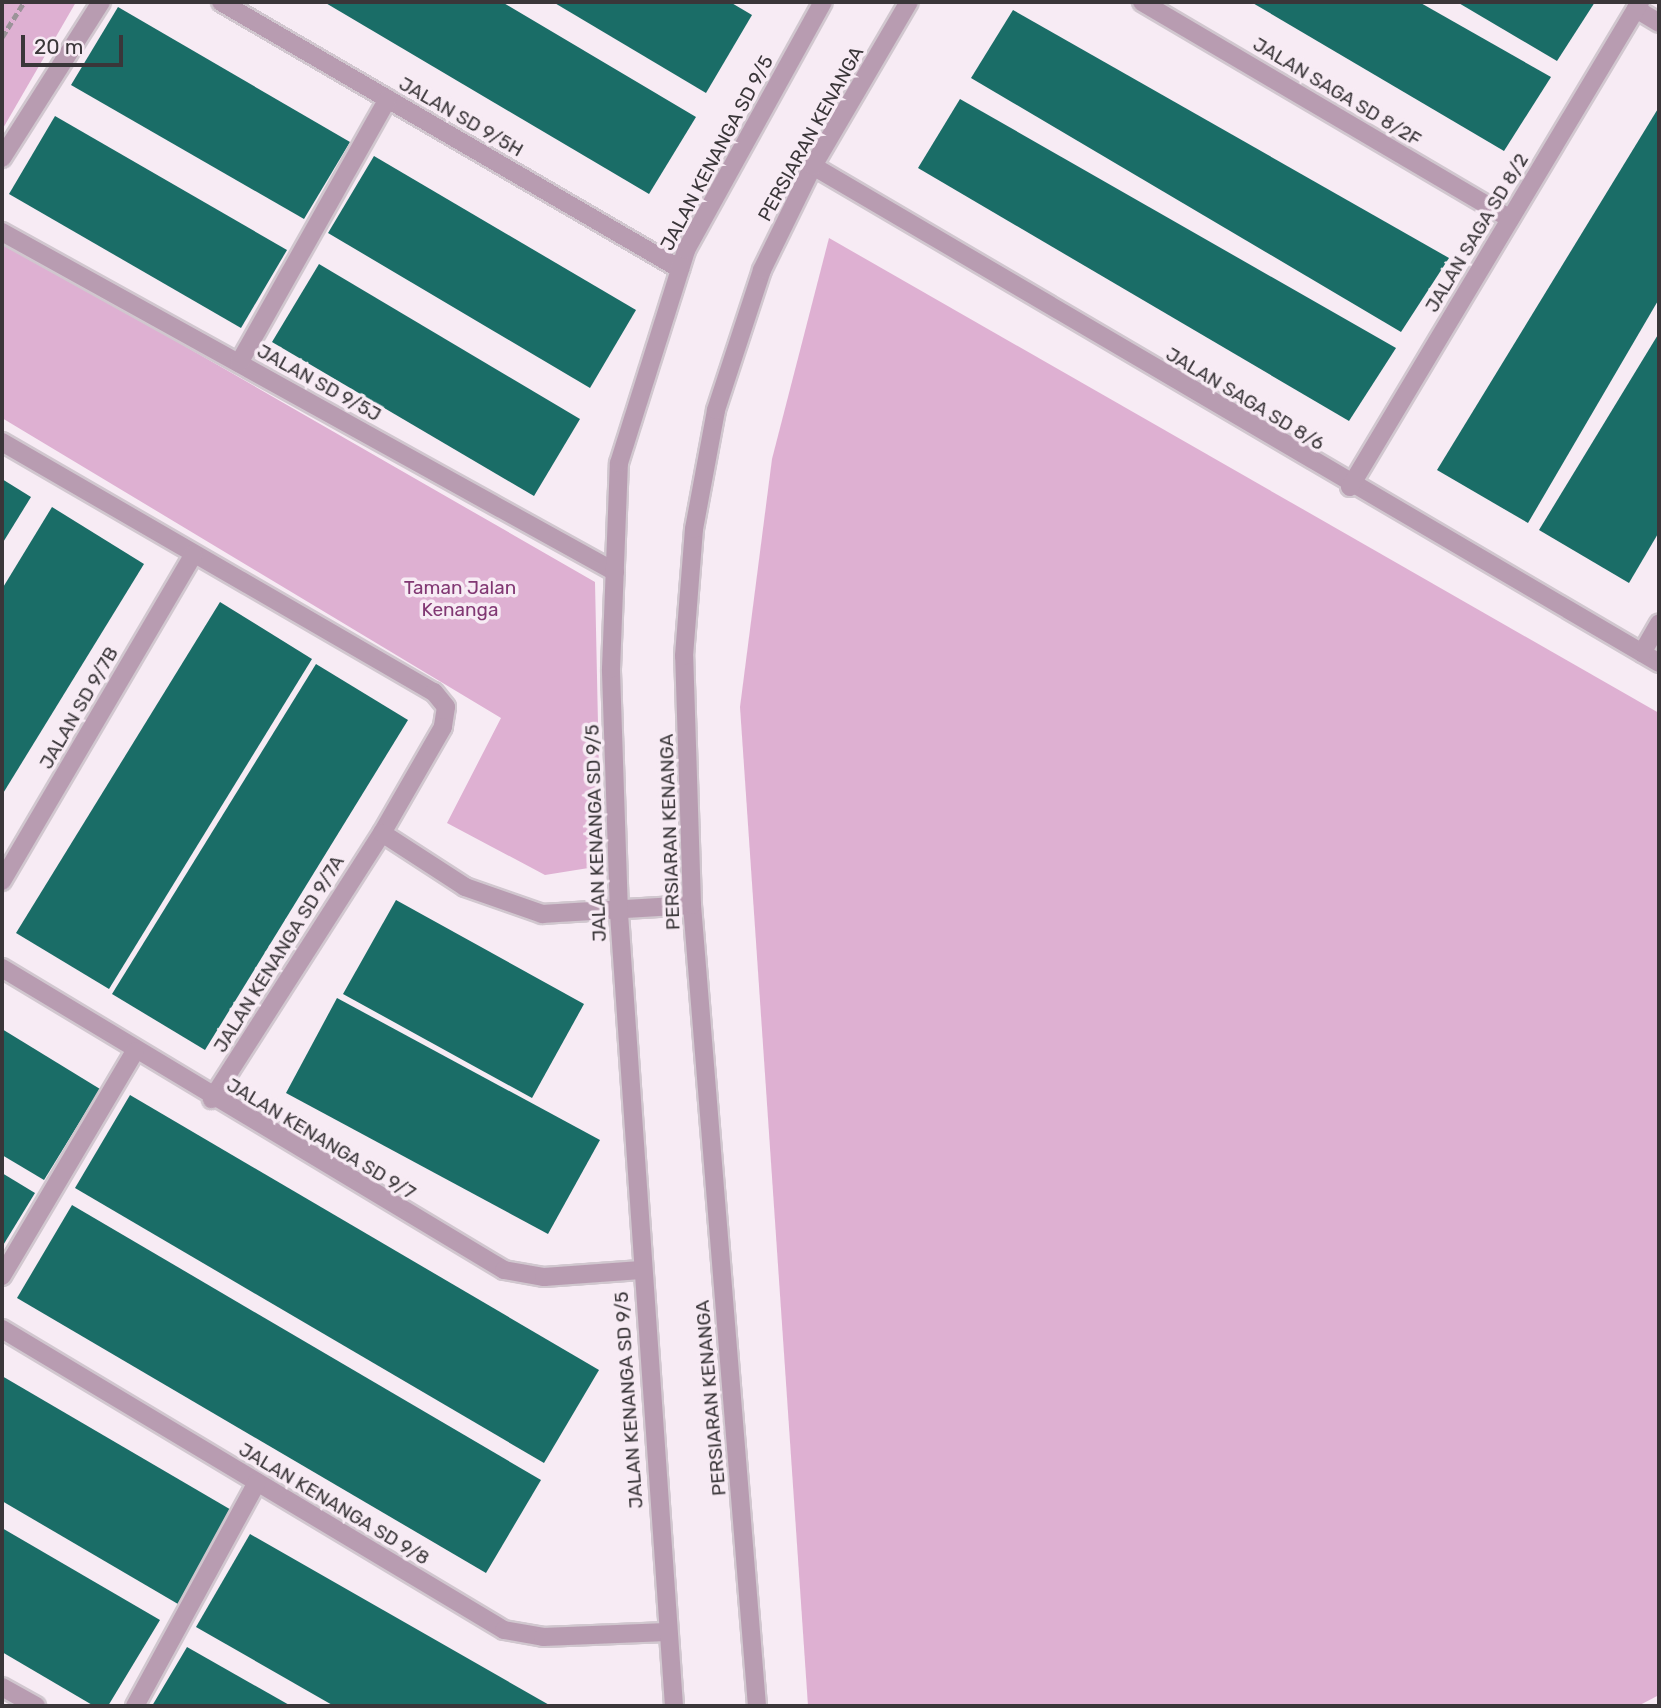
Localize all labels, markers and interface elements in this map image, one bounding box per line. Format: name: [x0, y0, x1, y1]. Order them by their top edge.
scale bar: [24, 21, 126, 65]
street label: JALAN SAGA SD 8/2F: [1249, 33, 1425, 151]
text: 20 m: [34, 34, 83, 59]
street label: PERSIARAN KENANGA: [753, 43, 869, 225]
street label: JALAN KENANGA SD 9/5: [656, 51, 778, 255]
street label: JALAN SD 9/5H: [395, 72, 527, 162]
street label: JALAN SAGA SD 8/2: [1420, 149, 1534, 317]
street label: JALAN SD 9/5J: [253, 340, 385, 426]
street label: JALAN SAGA SD 8/6: [1161, 343, 1329, 455]
park label: Taman Jalan Kenanga: [404, 577, 516, 621]
street label: JALAN SD 9/7B: [35, 643, 123, 773]
street label: JALAN KENANGA SD 9/5: [581, 724, 611, 942]
street label: PERSIARAN KENANGA: [655, 733, 685, 931]
street label: JALAN KENANGA SD 9/7A: [209, 851, 349, 1057]
street label: JALAN KENANGA SD 9/7: [222, 1073, 420, 1205]
street label: JALAN KENANGA SD 9/5: [610, 1290, 648, 1510]
street label: PERSIARAN KENANGA: [691, 1299, 731, 1497]
street label: JALAN KENANGA SD 9/8: [234, 1438, 434, 1570]

